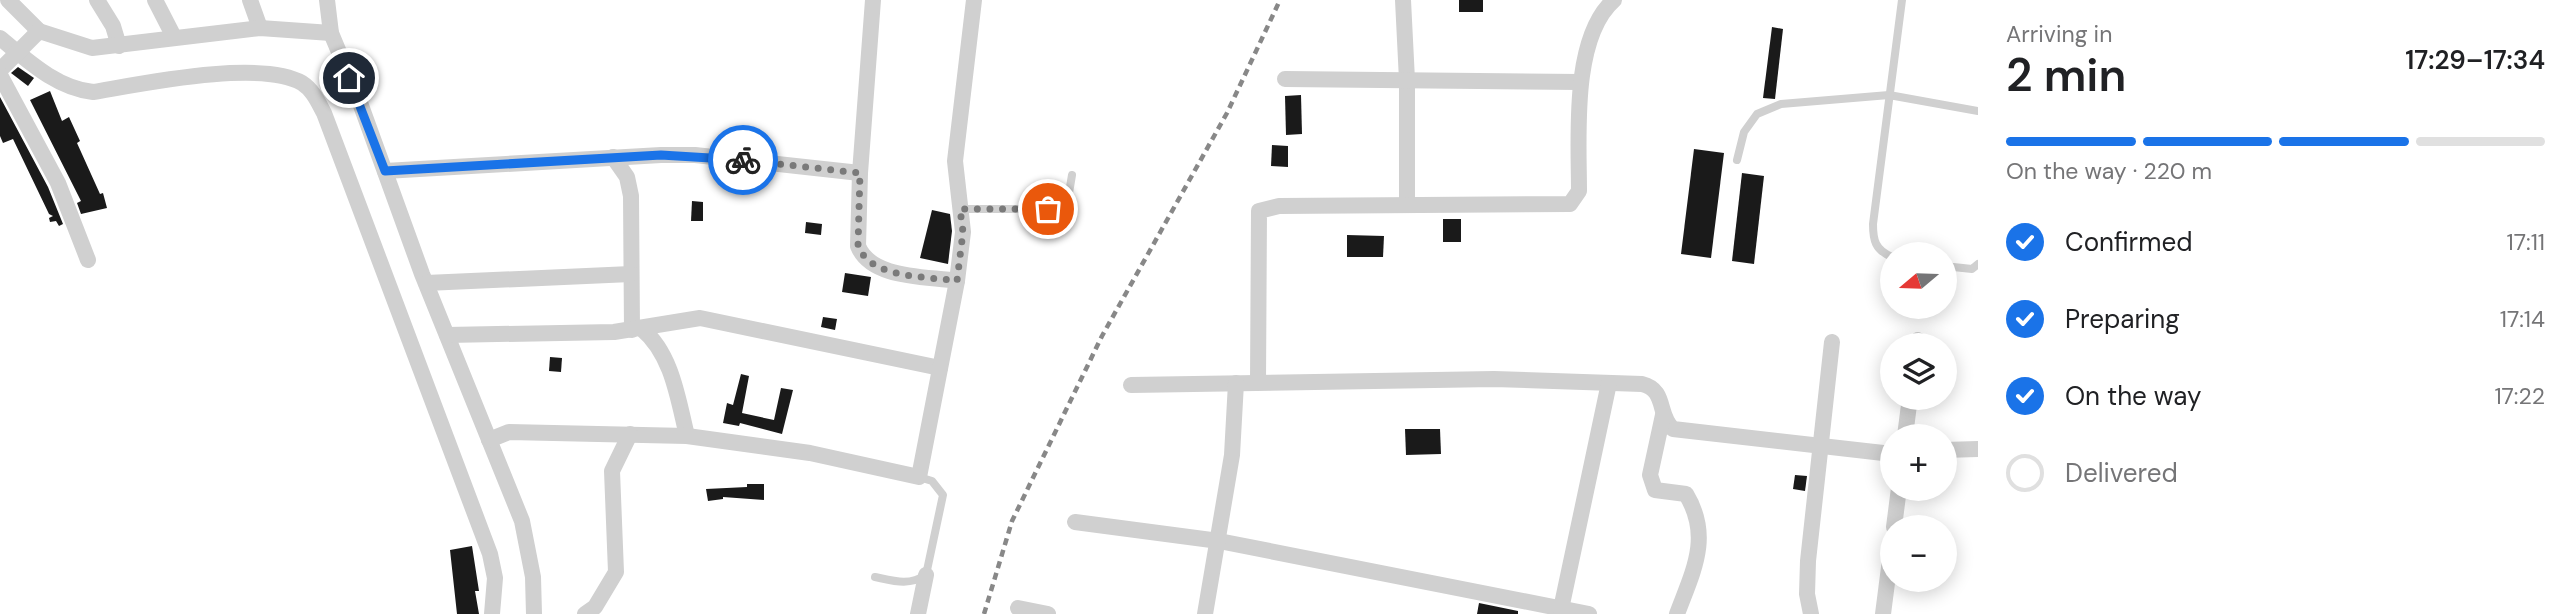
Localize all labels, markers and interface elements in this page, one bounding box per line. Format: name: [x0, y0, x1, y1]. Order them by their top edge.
text: Arriving in: [2006, 19, 2112, 49]
text: 17:29–17:34: [2405, 43, 2545, 77]
text: 2 min: [2006, 45, 2126, 105]
pin: [319, 48, 379, 108]
icon: home: [330, 59, 368, 97]
courier: [708, 125, 778, 195]
icon: bike: [724, 141, 762, 179]
text: On the way · 220 m: [2006, 156, 2212, 186]
pin: [1018, 179, 1078, 239]
icon: bag: [1029, 190, 1067, 228]
icon: check: [2006, 223, 2044, 261]
text: Confirmed: [2065, 225, 2192, 259]
text: 17:11: [2507, 227, 2545, 257]
north arrow: [1880, 242, 1956, 318]
map controls: [1880, 242, 1957, 592]
icon: check: [2006, 300, 2044, 338]
text: Preparing: [2065, 302, 2180, 336]
text: 17:14: [2500, 304, 2545, 334]
button: layers: [1880, 333, 1957, 410]
icon: check: [2006, 377, 2044, 415]
text: On the way: [2065, 379, 2201, 413]
text: 17:22: [2494, 381, 2545, 411]
button: +: [1880, 424, 1957, 501]
text: Delivered: [2065, 456, 2178, 490]
button: −: [1880, 515, 1957, 592]

